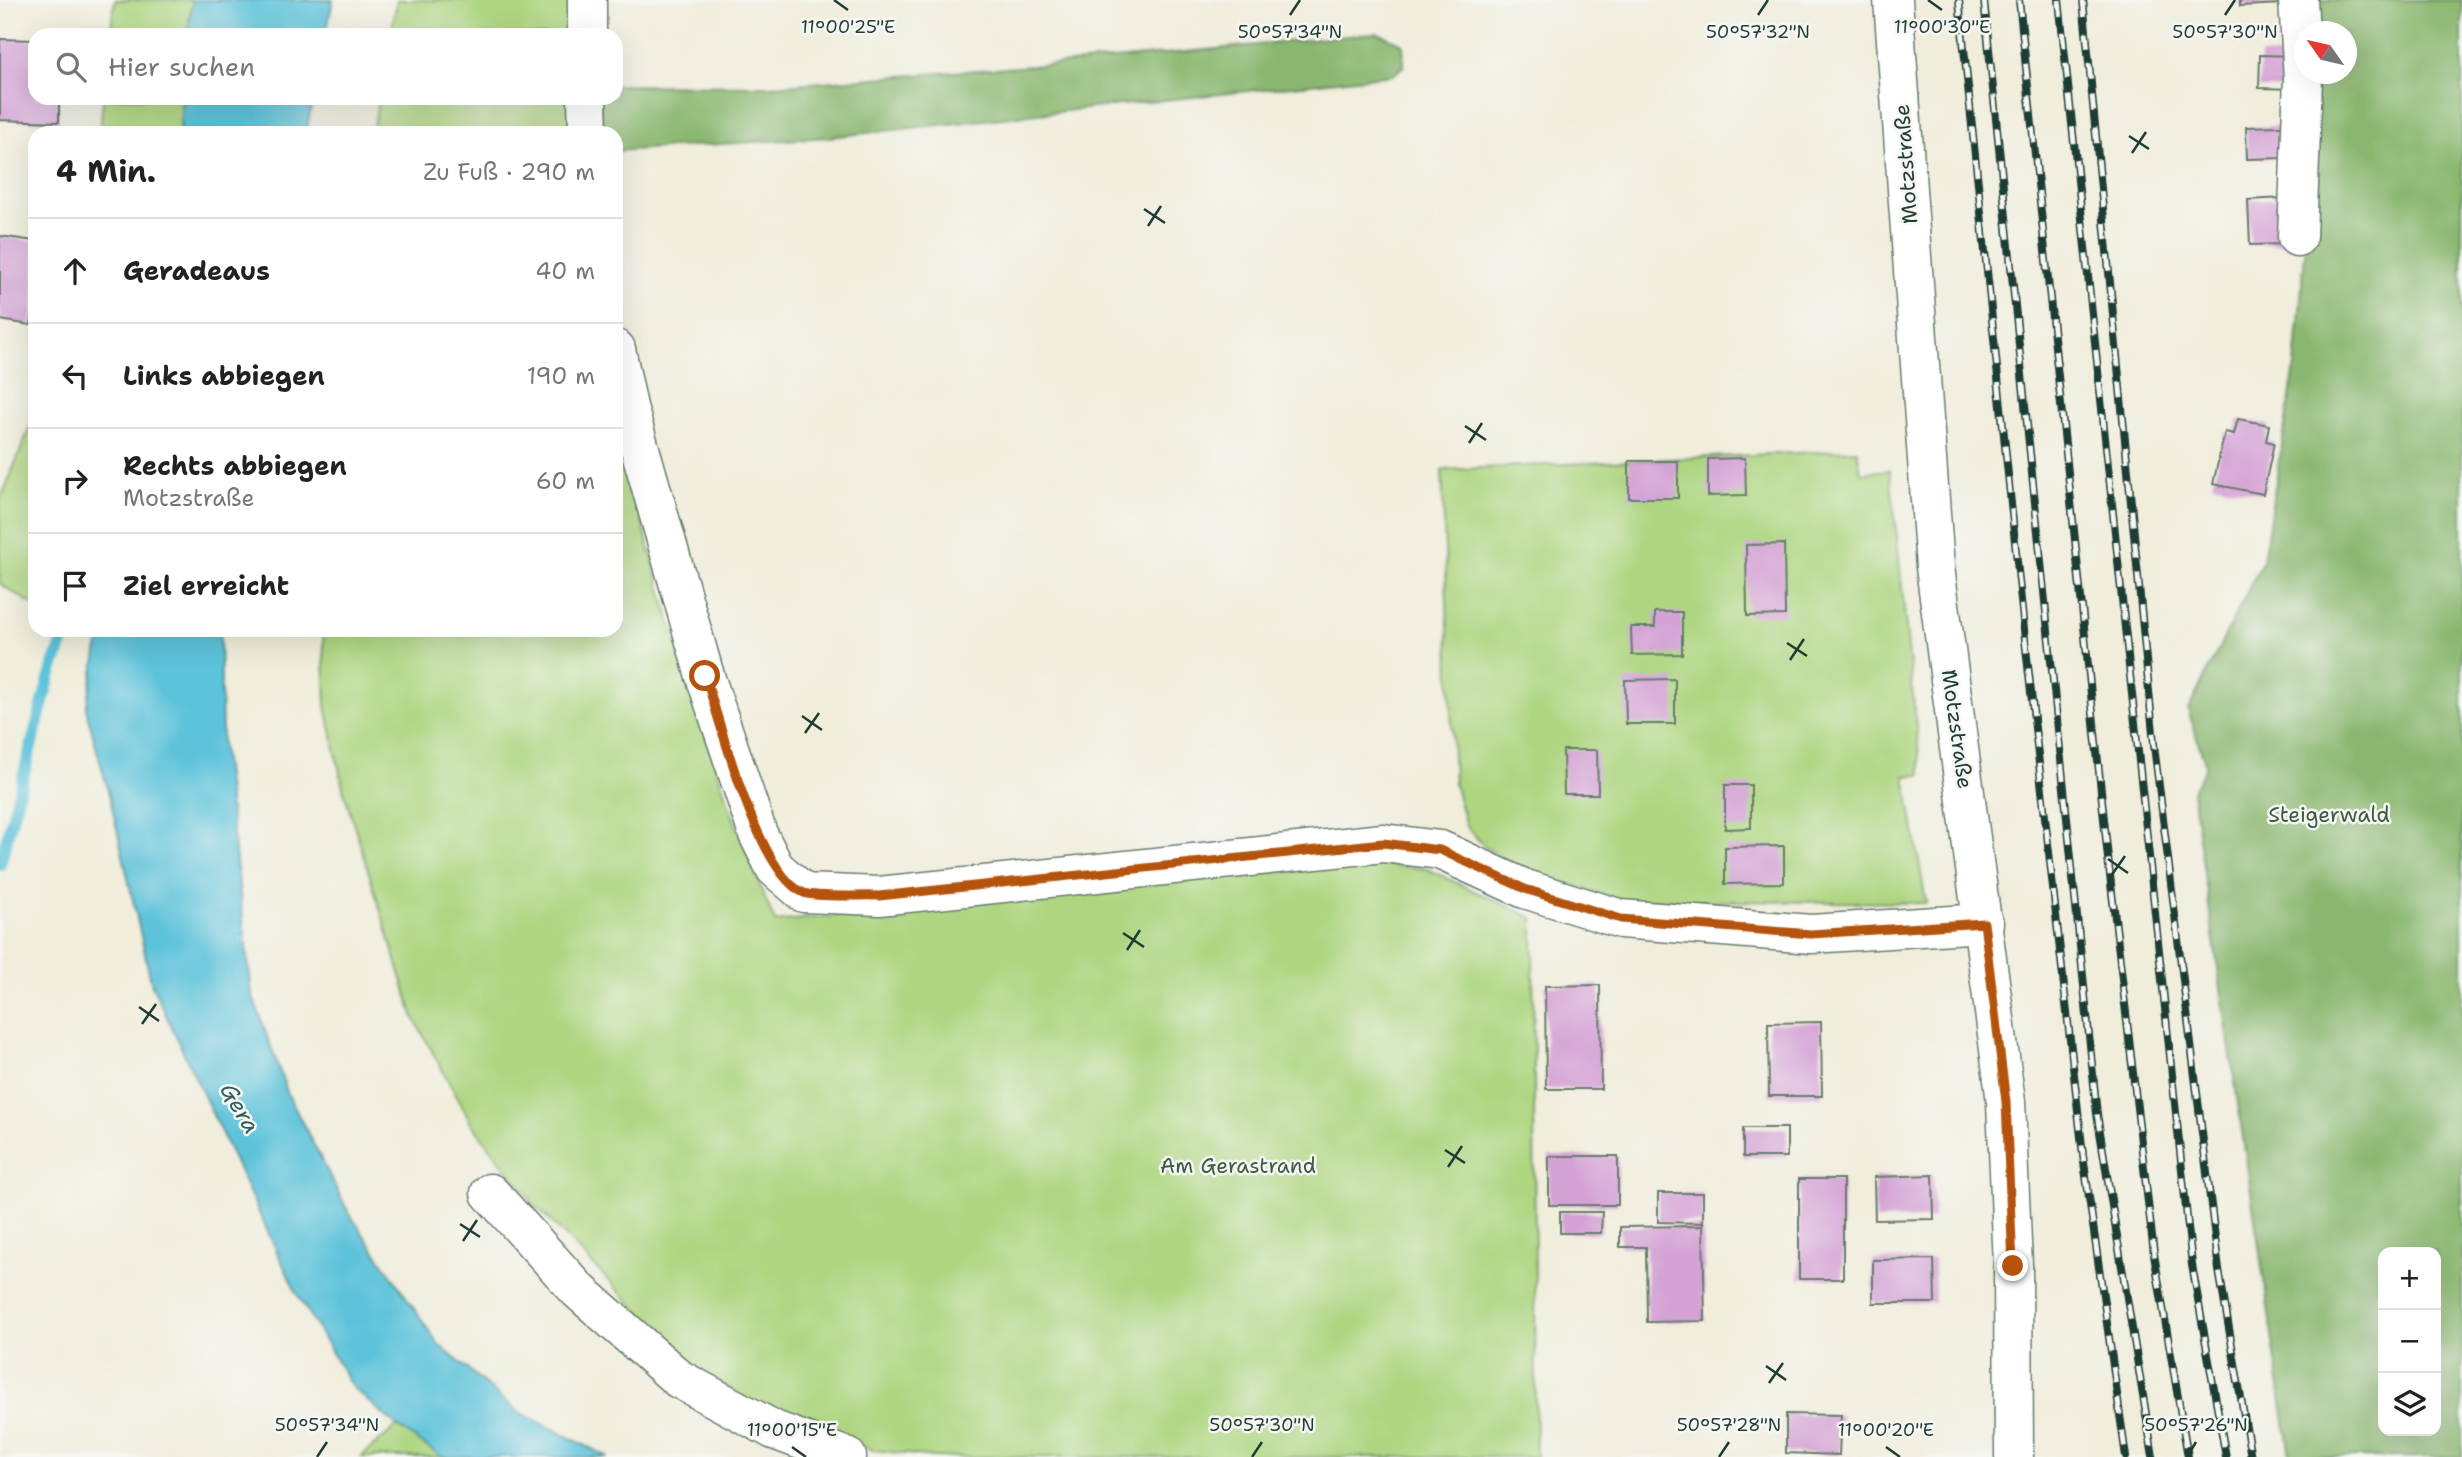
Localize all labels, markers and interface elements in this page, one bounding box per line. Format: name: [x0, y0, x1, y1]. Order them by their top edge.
text: 11°00'25"E: [801, 15, 895, 39]
text: 11°00'30"E: [1894, 15, 1990, 39]
text: 50°57'34"N: [1238, 20, 1342, 44]
text: 50°57'32"N: [1706, 20, 1810, 44]
text: 50°57'30"N: [2172, 20, 2278, 44]
north arrow: [2294, 21, 2357, 84]
search box: [28, 28, 623, 105]
icon: search: [52, 48, 90, 86]
text: Hier suchen: [108, 49, 255, 84]
street label: Motzstraße: [1888, 103, 1924, 225]
text: 4 Min.: [56, 151, 156, 192]
text: Zu Fuß · 290 m: [423, 157, 595, 187]
icon: ahead: [56, 252, 94, 290]
text: Geradeaus: [123, 253, 270, 288]
text: 40 m: [535, 256, 595, 286]
icon: left: [56, 357, 94, 395]
text: Links abbiegen: [123, 358, 325, 393]
text: 190 m: [527, 361, 595, 391]
text: Rechts abbiegen: [123, 448, 347, 483]
icon: right: [56, 462, 94, 500]
text: 60 m: [536, 466, 595, 496]
text: Motzstraße: [123, 483, 255, 513]
icon: arrive: [56, 567, 94, 605]
text: Ziel erreicht: [123, 568, 289, 603]
route start: [689, 660, 720, 691]
street label: Motzstraße: [1935, 668, 1979, 790]
park label: Steigerwald: [2268, 801, 2390, 829]
water label: Gera: [213, 1077, 267, 1139]
park label: Am Gerastrand: [1160, 1152, 1316, 1180]
map controls: [2378, 1247, 2441, 1436]
button: +: [2378, 1247, 2441, 1310]
route end: [1997, 1250, 2028, 1281]
button: −: [2378, 1310, 2441, 1373]
button: layers: [2378, 1373, 2441, 1436]
text: 50°57'34"N: [275, 1413, 379, 1437]
text: 50°57'30"N: [1209, 1413, 1315, 1437]
text: 50°57'28"N: [1677, 1413, 1781, 1437]
text: 50°57'26"N: [2144, 1413, 2248, 1437]
text: 11°00'15"E: [747, 1418, 837, 1442]
text: 11°00'20"E: [1838, 1418, 1934, 1442]

